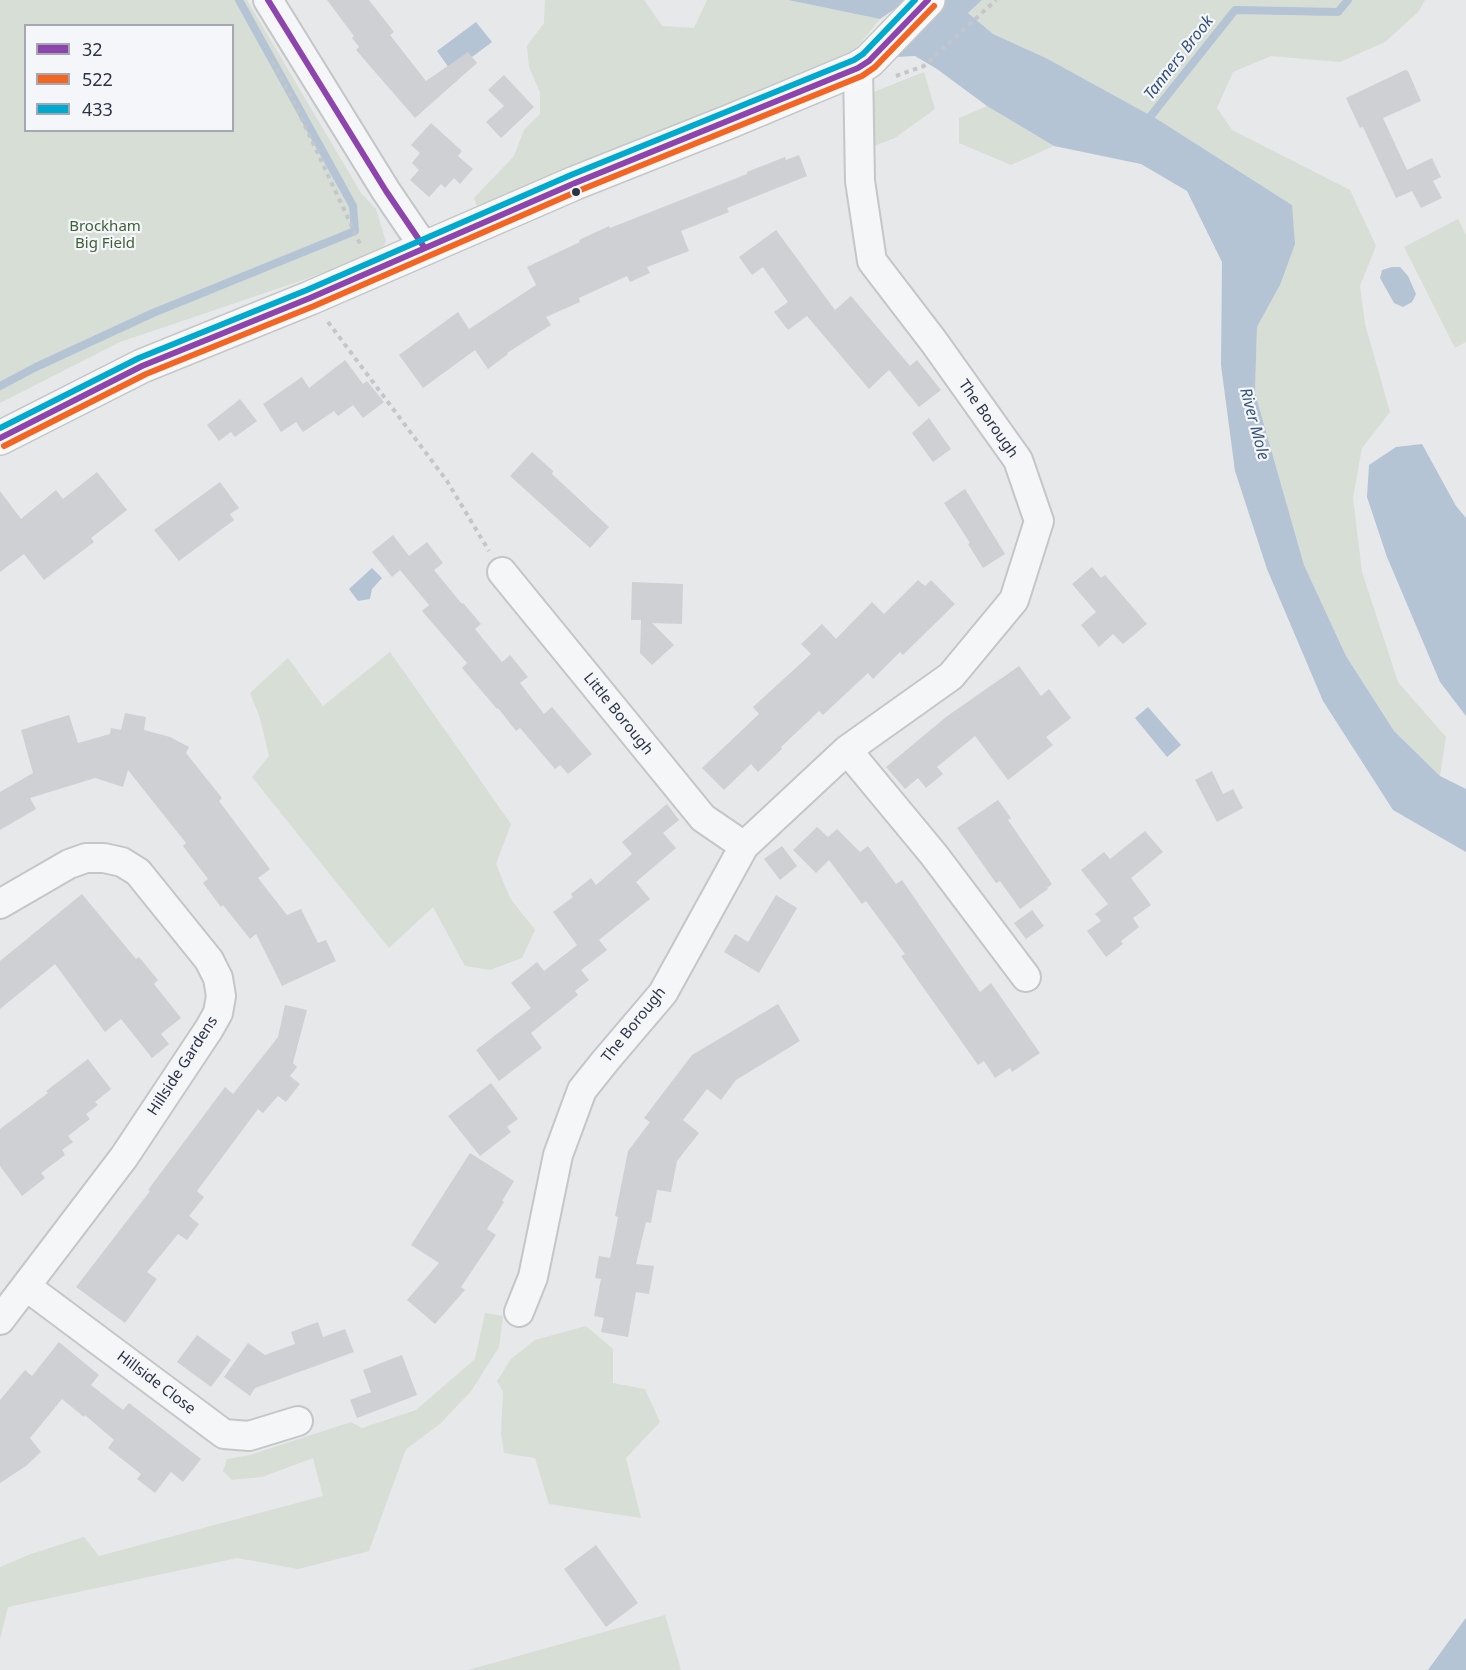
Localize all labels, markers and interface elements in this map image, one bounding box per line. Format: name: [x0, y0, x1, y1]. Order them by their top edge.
water label: Tanners Brook: [1140, 12, 1218, 104]
legend: [24, 24, 234, 132]
text: 32: [82, 37, 103, 61]
text: 522: [82, 67, 113, 91]
text: 433: [82, 97, 113, 121]
unlabelled marker: [570, 186, 582, 198]
park label: Brockham Big Field: [69, 218, 141, 253]
street label: The Borough: [954, 376, 1022, 462]
water label: River Mole: [1235, 386, 1273, 462]
street label: Little Borough: [579, 669, 657, 759]
street label: The Borough: [598, 984, 670, 1066]
street label: Hillside Gardens: [144, 1013, 222, 1119]
street label: Hillside Close: [113, 1348, 199, 1418]

